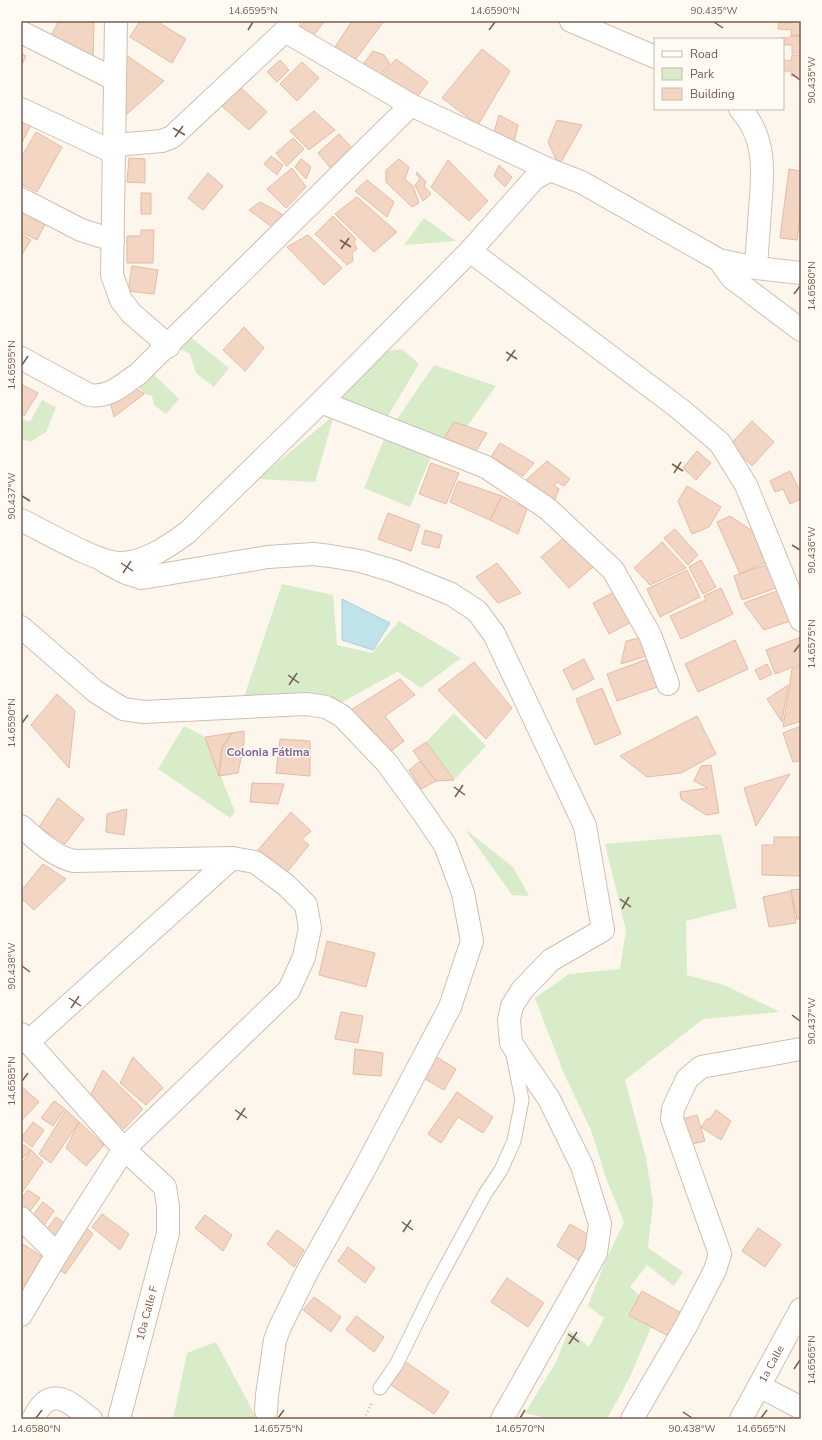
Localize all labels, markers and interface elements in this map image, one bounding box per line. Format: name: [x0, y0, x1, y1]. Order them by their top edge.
text: 14.6595°N: [228, 4, 278, 18]
text: 14.6590°N: [470, 4, 520, 18]
text: 90.435°W: [690, 4, 738, 18]
legend: [654, 38, 784, 110]
text: Road: [690, 46, 718, 62]
text: 90.435°W: [805, 56, 819, 104]
text: Park: [690, 66, 715, 82]
text: Building: [690, 86, 735, 102]
text: 14.6580°N: [805, 261, 819, 311]
text: 14.6595°N: [5, 340, 19, 390]
text: 90.437°W: [5, 472, 19, 520]
text: 90.436°W: [805, 526, 819, 574]
text: 14.6575°N: [805, 619, 819, 669]
text: 14.6590°N: [5, 698, 19, 748]
district label: Colonia Fátima: [226, 744, 310, 760]
text: 90.438°W: [5, 942, 19, 990]
text: 90.437°W: [805, 997, 819, 1045]
text: 14.6585°N: [5, 1056, 19, 1106]
street label: 10a Calle F: [132, 1284, 162, 1342]
text: 14.6565°N: [805, 1335, 819, 1385]
street label: 1a Calle: [755, 1342, 788, 1385]
text: 14.6580°N: [11, 1422, 61, 1436]
text: 14.6575°N: [253, 1422, 303, 1436]
text: 14.6570°N: [495, 1422, 545, 1436]
text: 90.438°W: [668, 1422, 716, 1436]
text: 14.6565°N: [736, 1422, 786, 1436]

